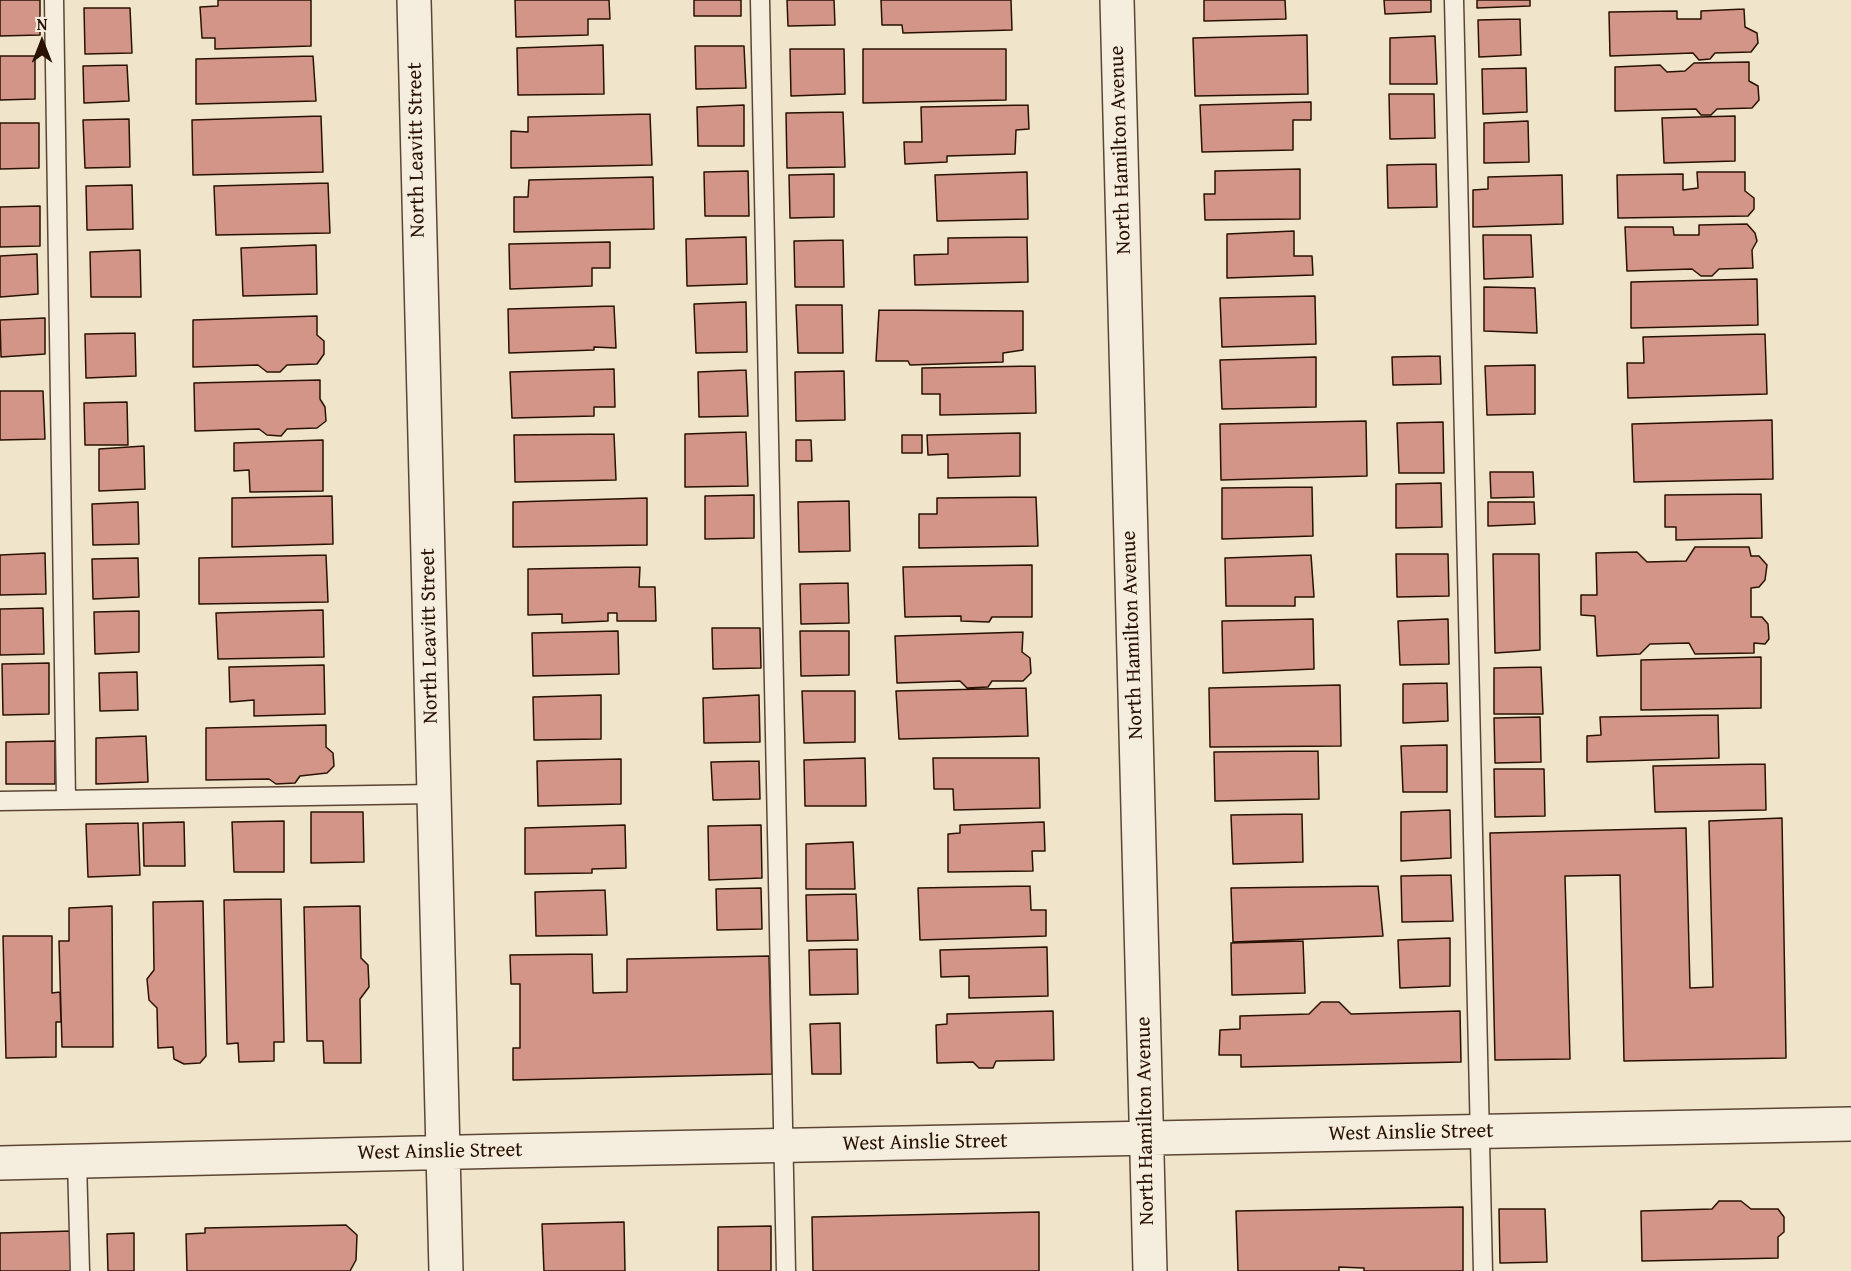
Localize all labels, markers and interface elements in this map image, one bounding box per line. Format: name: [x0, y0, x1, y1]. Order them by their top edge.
north arrow: [12, 12, 72, 72]
text: N: [37, 12, 47, 36]
street label: North Hamilton Avenue: [1105, 45, 1137, 255]
street label: North Leavitt Street: [403, 62, 431, 238]
street label: North Hamilton Avenue: [1117, 530, 1149, 740]
street label: North Leavitt Street: [416, 548, 444, 724]
street label: North Hamilton Avenue: [1132, 1016, 1160, 1226]
street label: West Ainslie Street: [1328, 1119, 1494, 1147]
street label: West Ainslie Street: [842, 1129, 1008, 1157]
street label: West Ainslie Street: [357, 1138, 523, 1166]

